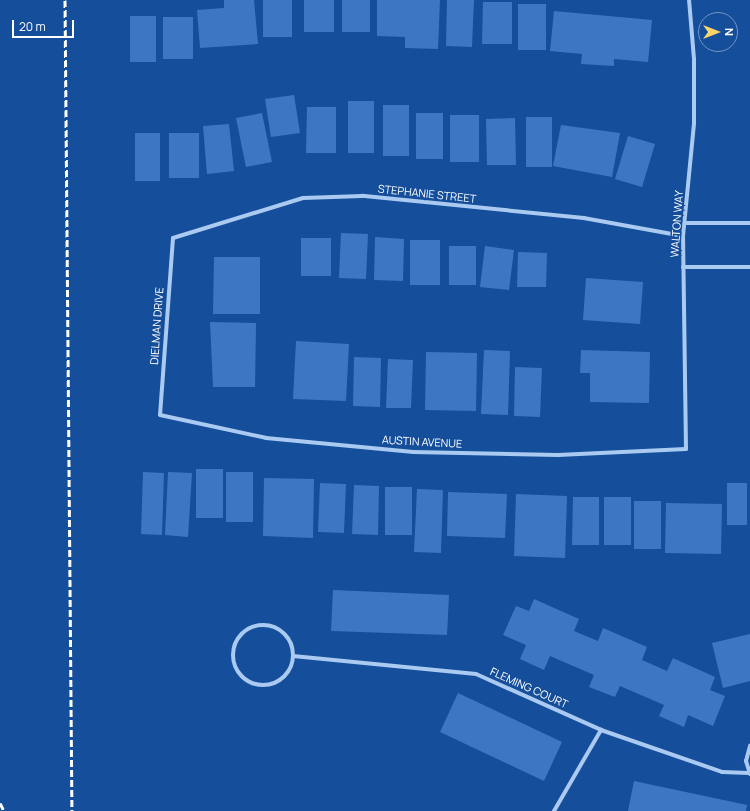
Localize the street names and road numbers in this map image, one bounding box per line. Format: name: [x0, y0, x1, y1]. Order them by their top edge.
street label: STEPHANIE STREET: [377, 182, 477, 206]
street label: WALTON WAY: [668, 190, 686, 258]
street label: DIELMAN DRIVE: [148, 287, 166, 365]
street label: AUSTIN AVENUE: [382, 433, 462, 451]
street label: FLEMING COURT: [488, 665, 570, 711]

